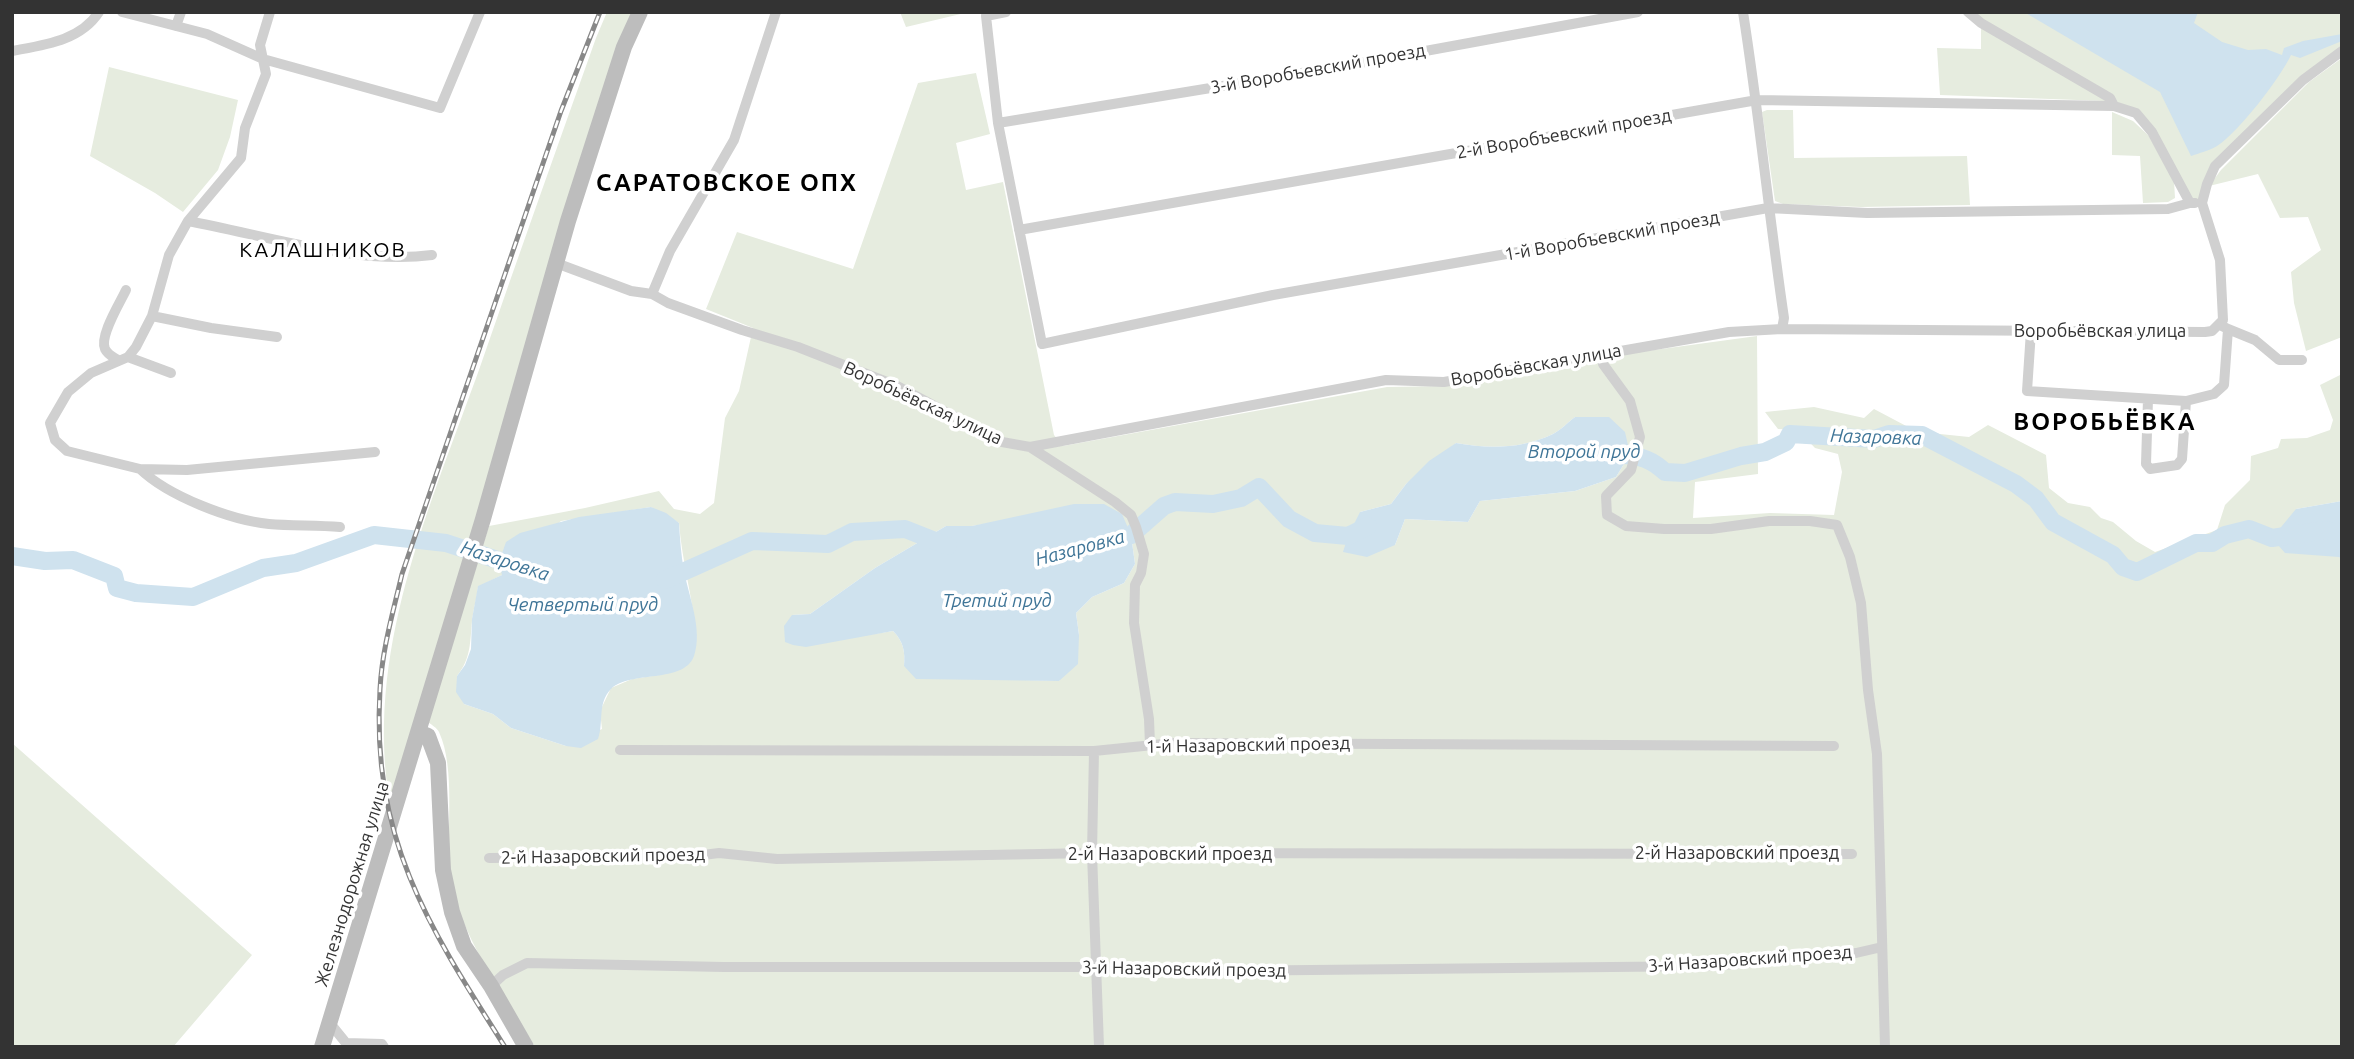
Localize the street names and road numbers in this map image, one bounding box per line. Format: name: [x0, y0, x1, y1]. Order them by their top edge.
street label: 3-й Воробъевский проезд: [1209, 39, 1427, 99]
street label: 2-й Воробъевский проезд: [1455, 104, 1673, 164]
street label: 1-й Воробъевский проезд: [1503, 206, 1721, 266]
street label: Воробьёвская улица: [2014, 320, 2186, 342]
street label: Воробьёвская улица: [1449, 339, 1623, 391]
street label: Воробьёвская улица: [840, 357, 1006, 449]
street label: 1-й Назаровский проезд: [1146, 732, 1350, 758]
street label: Железнодорожная улица: [310, 779, 394, 989]
street label: 2-й Назаровский проезд: [1635, 842, 1839, 864]
street label: 2-й Назаровский проезд: [501, 843, 705, 869]
street label: 2-й Назаровский проезд: [1068, 843, 1272, 865]
street label: 3-й Назаровский проезд: [1647, 941, 1853, 977]
street label: 3-й Назаровский проезд: [1082, 956, 1286, 982]

